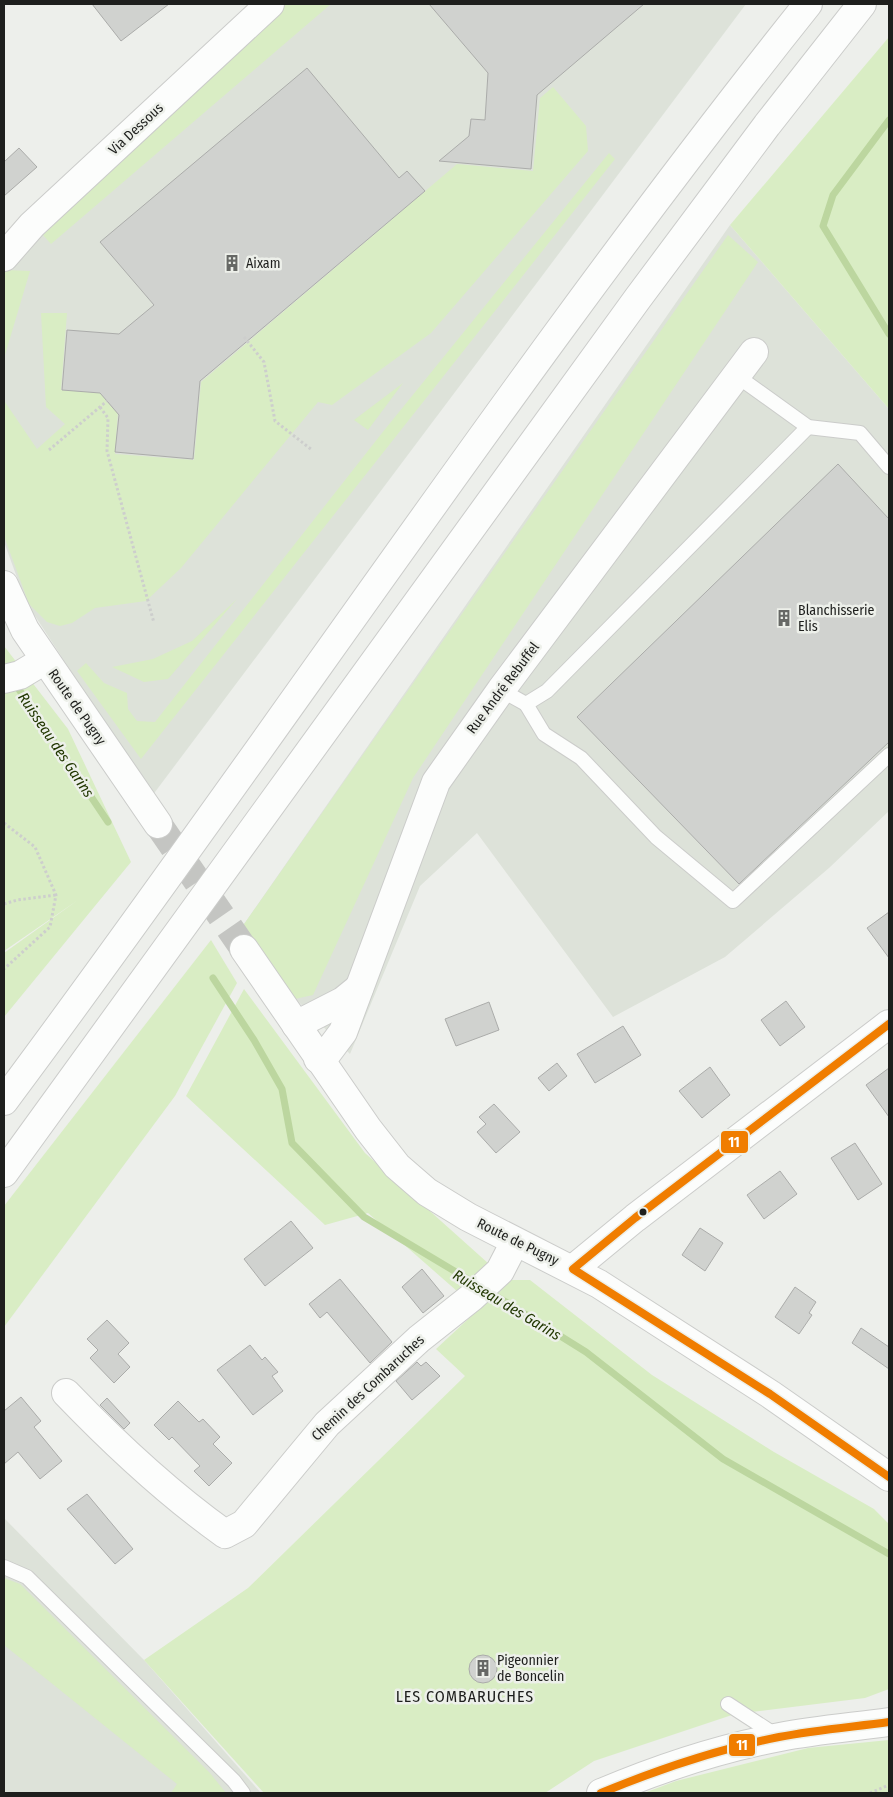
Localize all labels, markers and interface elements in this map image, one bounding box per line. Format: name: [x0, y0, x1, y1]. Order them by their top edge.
street label: Via Dessous: [105, 99, 167, 159]
building icon: Aixam: [222, 253, 242, 273]
place label: Aixam: [246, 255, 280, 272]
place label: Blanchisserie Elis: [798, 602, 875, 635]
building icon: Blanchisserie Elis: [774, 608, 794, 628]
street label: Rue André Rebuffel: [463, 639, 543, 737]
street label: Route de Pugny: [45, 666, 110, 749]
water label: Ruisseau des Garins: [14, 689, 98, 801]
line badge: 11: [720, 1130, 749, 1154]
text: 11: [728, 1134, 740, 1151]
unlabelled marker: [638, 1207, 648, 1217]
street label: Route de Pugny: [474, 1215, 562, 1269]
water label: Ruisseau des Garins: [450, 1266, 565, 1345]
street label: Chemin des Combaruches: [308, 1331, 428, 1445]
place label: Pigeonnier de Boncelin: [497, 1652, 564, 1685]
building icon: Pigeonnier de Boncelin: [473, 1658, 493, 1678]
district label: LES COMBARUCHES: [396, 1687, 534, 1706]
line badge: 11: [728, 1733, 756, 1757]
text: 11: [736, 1737, 748, 1754]

